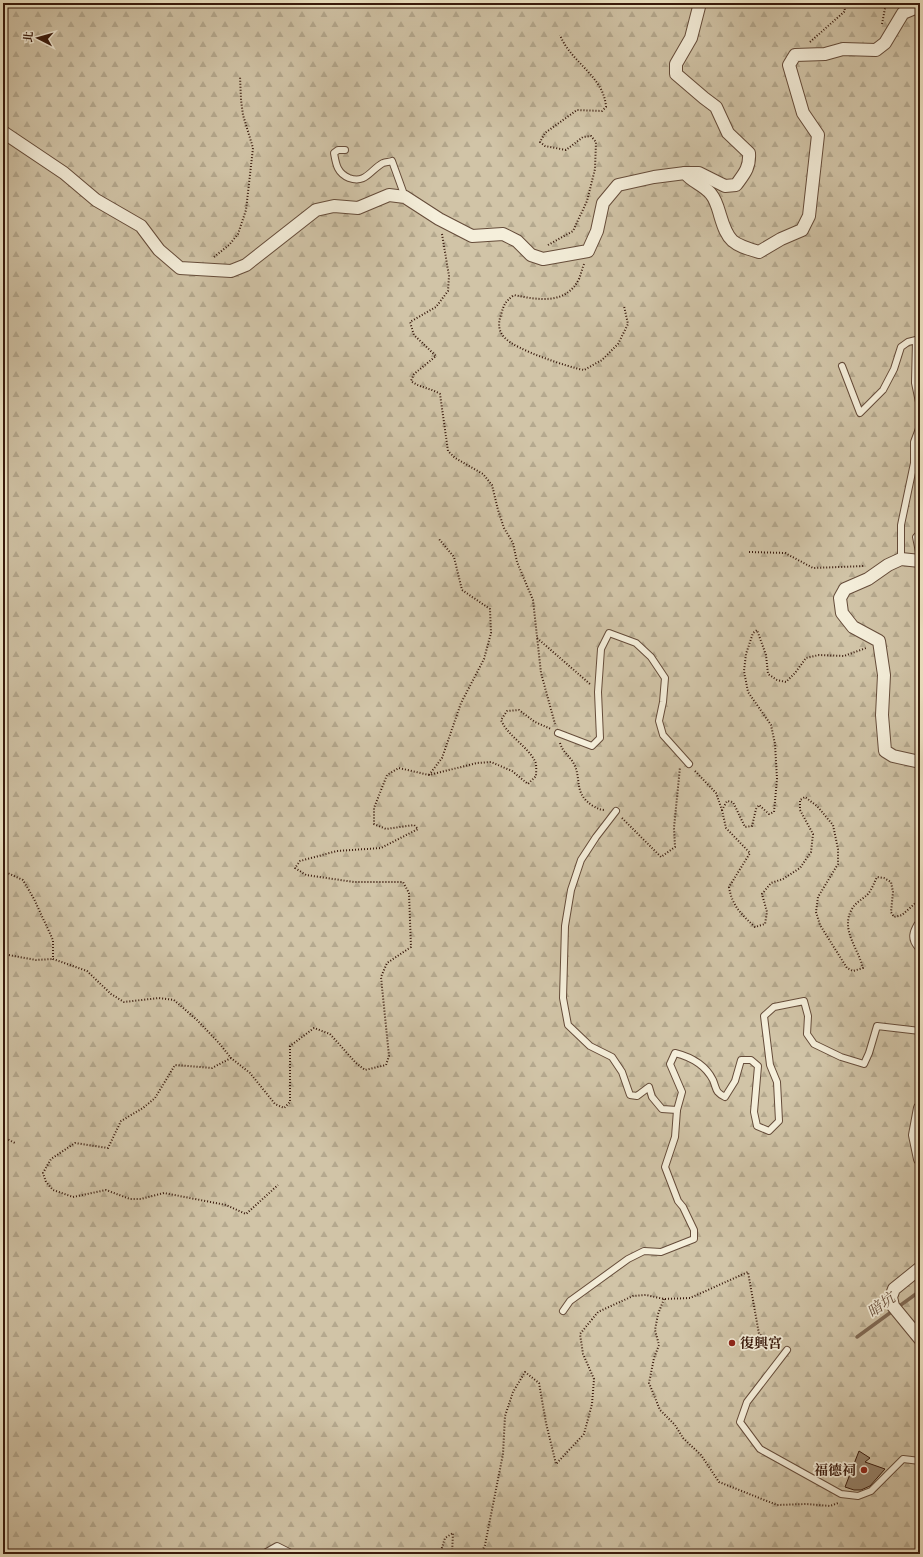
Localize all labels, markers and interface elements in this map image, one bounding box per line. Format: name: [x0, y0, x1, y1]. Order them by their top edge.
north arrow: [18, 18, 58, 58]
text: 北: [22, 31, 36, 43]
water label: 暗坑: [864, 1288, 900, 1321]
place label: 復興宮: [740, 1335, 782, 1352]
marker: 復興宮: [727, 1338, 737, 1348]
place label: 福德祠: [814, 1462, 856, 1479]
marker: 福德祠: [859, 1465, 869, 1475]

